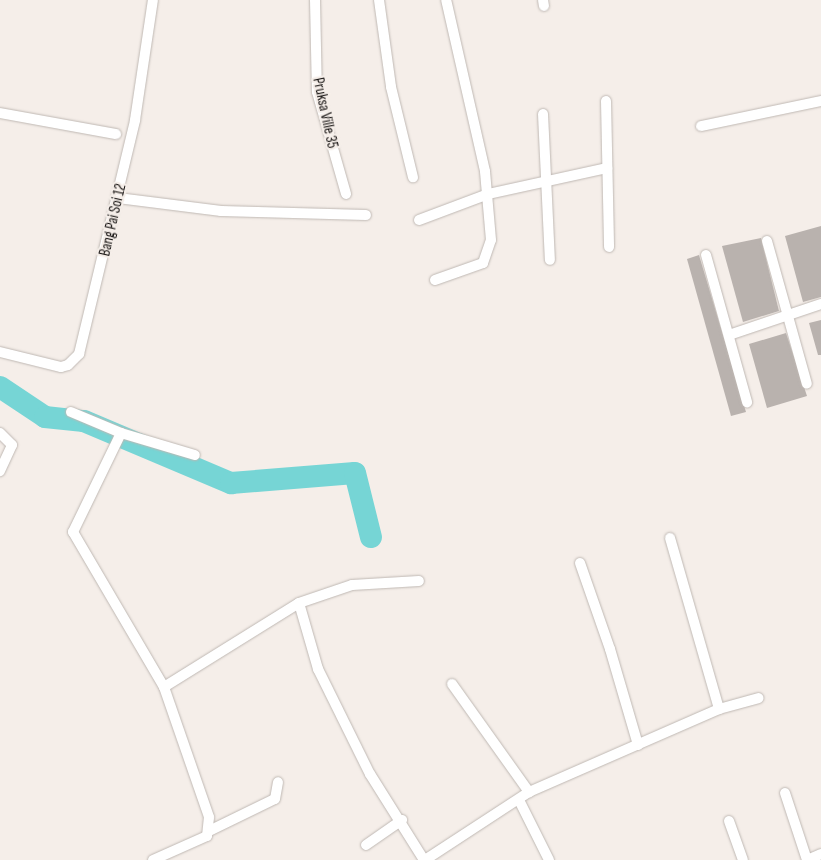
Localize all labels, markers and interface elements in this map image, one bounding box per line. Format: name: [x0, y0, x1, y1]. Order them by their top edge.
street label: Pruksa Ville 35: [309, 76, 341, 150]
street label: Bang Pai Soi 12: [96, 182, 130, 258]

